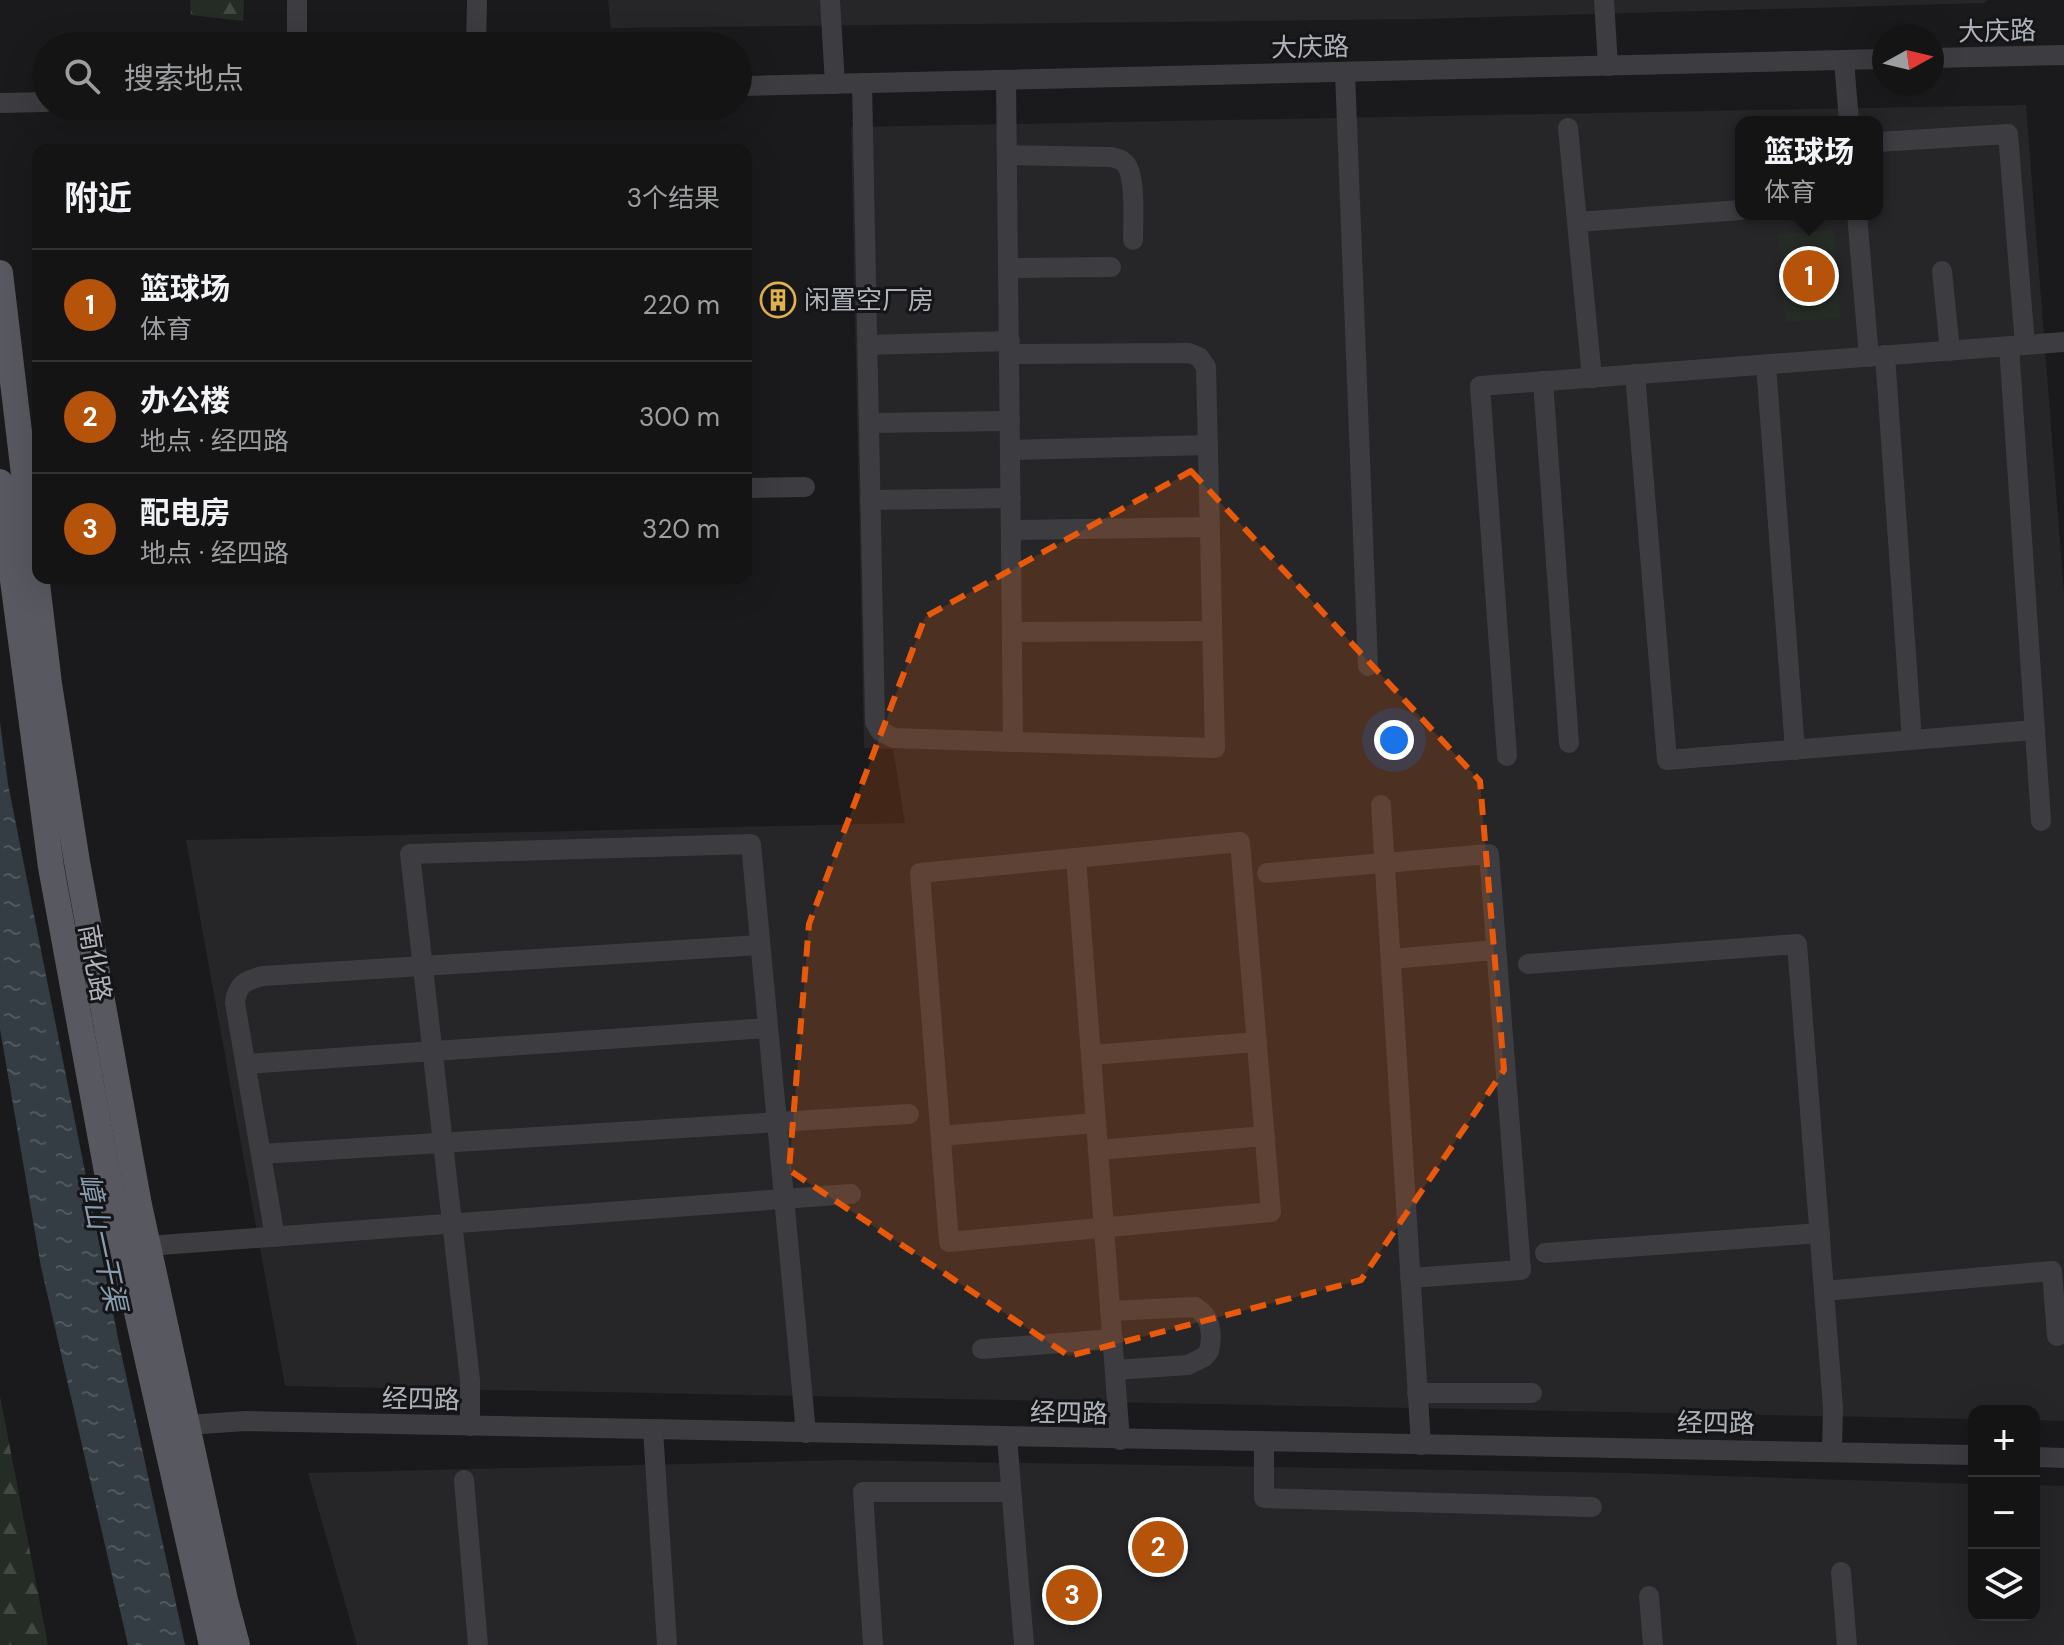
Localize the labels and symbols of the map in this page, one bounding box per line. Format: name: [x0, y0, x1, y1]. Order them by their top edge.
street label: 大庆路: [1958, 13, 2036, 49]
north arrow: [1872, 24, 1944, 96]
street label: 大庆路: [1271, 29, 1349, 65]
pin: 1: [1783, 246, 1835, 306]
building icon: 闲置空厂房: [759, 281, 797, 319]
place label: 闲置空厂房: [804, 283, 934, 317]
your location: [1374, 720, 1414, 760]
street label: 南化路: [71, 922, 119, 1004]
water label: 嶂山一干渠: [69, 1170, 135, 1318]
street label: 经四路: [382, 1381, 460, 1417]
street label: 经四路: [1030, 1395, 1108, 1431]
street label: 经四路: [1677, 1405, 1755, 1441]
pin: 2: [1132, 1517, 1184, 1577]
pin: 3: [1046, 1565, 1098, 1625]

